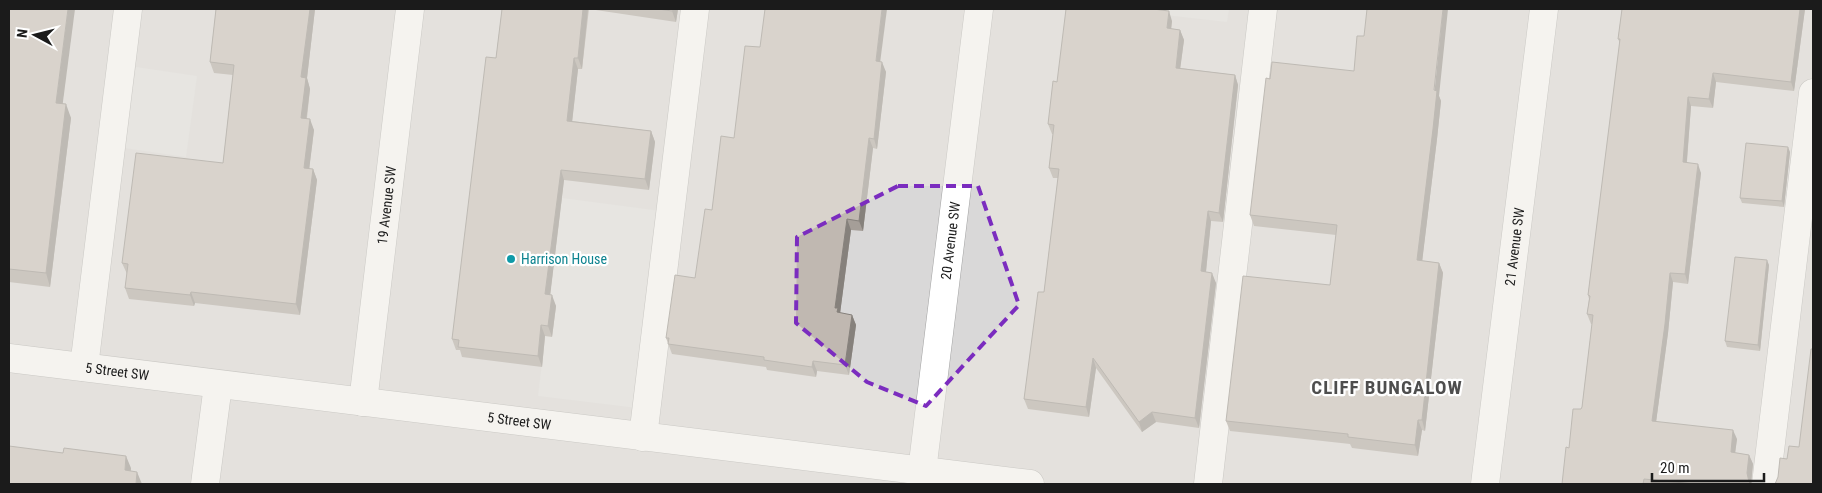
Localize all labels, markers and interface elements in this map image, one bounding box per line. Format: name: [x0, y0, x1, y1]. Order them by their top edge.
north arrow: [10, 10, 60, 60]
text: N: [14, 28, 31, 39]
street label: 19 Avenue SW: [374, 165, 399, 245]
street label: 20 Avenue SW: [938, 200, 963, 281]
street label: 21 Avenue SW: [1502, 207, 1527, 287]
place label: Harrison House: [521, 251, 607, 267]
marker: Harrison House: [505, 253, 517, 265]
street label: 5 Street SW: [84, 359, 150, 383]
district label: CLIFF BUNGALOW: [1311, 376, 1463, 399]
street label: 5 Street SW: [486, 409, 552, 433]
scale bar: [1652, 450, 1764, 482]
text: 20 m: [1660, 459, 1690, 477]

